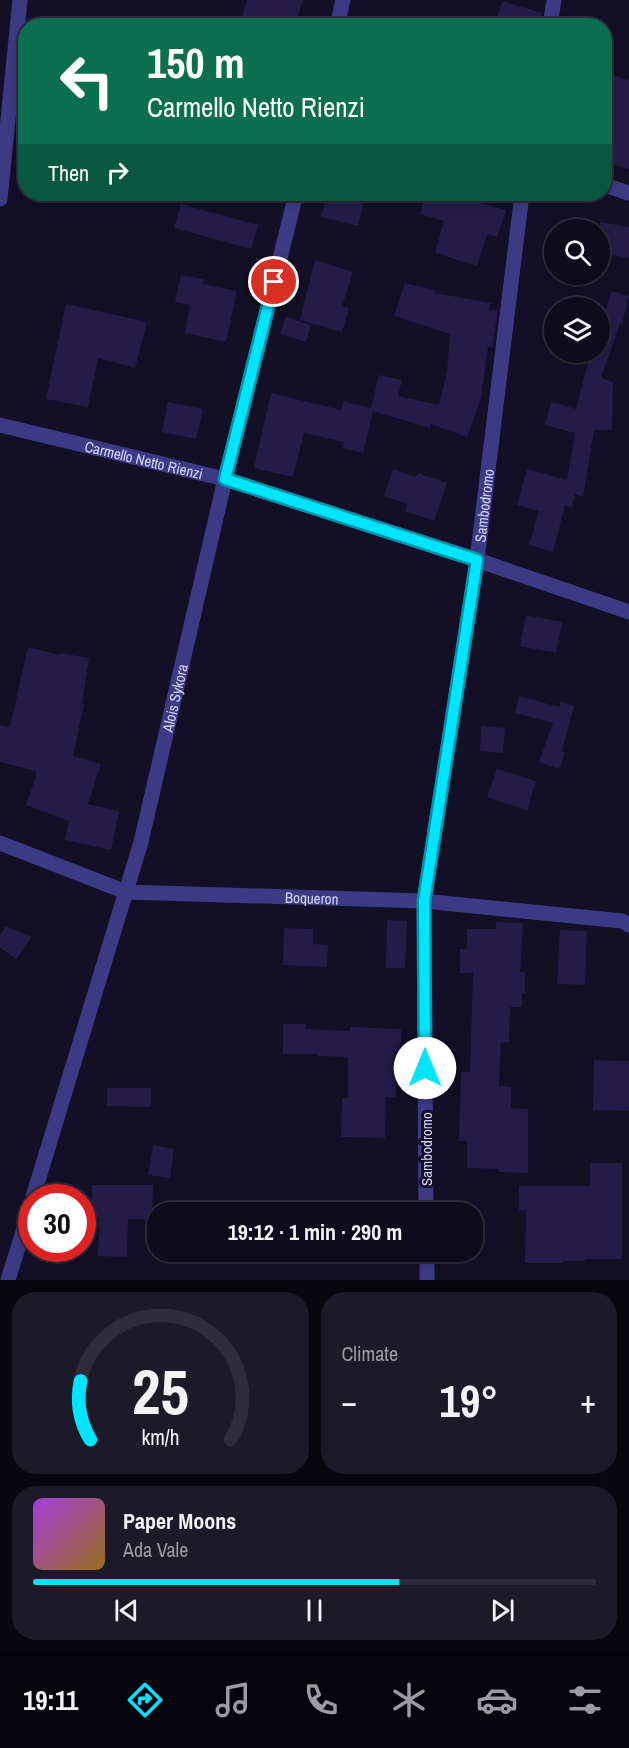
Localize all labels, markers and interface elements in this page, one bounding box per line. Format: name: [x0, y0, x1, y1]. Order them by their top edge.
text: 150 m: [147, 35, 245, 91]
icon: left: [48, 42, 126, 120]
text: Carmello Netto Rienzi: [147, 89, 365, 125]
icon: right: [101, 156, 134, 189]
text: Then: [48, 158, 89, 188]
map controls: [544, 219, 610, 363]
button: search: [544, 219, 610, 285]
pin: [248, 256, 299, 307]
icon: arrive: [257, 265, 290, 298]
button: layers: [544, 297, 610, 363]
street label: Carmello Netto Rienzi: [83, 435, 205, 484]
street label: Sambodromo: [469, 467, 499, 543]
street label: Alois Sykora: [156, 662, 192, 735]
street label: Boqueron: [285, 886, 339, 909]
position arrow: [393, 1036, 457, 1100]
street label: Sambodromo: [416, 1112, 437, 1186]
speed limit sign: 30: [18, 1184, 96, 1262]
text: 19:12 · 1 min · 290 m: [228, 1217, 402, 1247]
text: Climate: [342, 1340, 398, 1367]
text: 25: [132, 1349, 189, 1433]
text: 19°: [439, 1370, 498, 1431]
text: −: [342, 1379, 357, 1423]
text: +: [580, 1379, 596, 1423]
text: km/h: [141, 1423, 179, 1452]
text: Paper Moons: [123, 1506, 236, 1536]
text: Ada Vale: [123, 1536, 188, 1563]
icon: previous: [110, 1594, 143, 1627]
icon: pause: [298, 1594, 331, 1627]
icon: next: [486, 1594, 519, 1627]
icon: directions: [124, 1679, 166, 1721]
icon: music: [212, 1679, 254, 1721]
icon: phone: [300, 1679, 342, 1721]
icon: climate: [388, 1679, 430, 1721]
icon: car: [476, 1679, 518, 1721]
icon: filters: [564, 1679, 606, 1721]
text: 19:11: [23, 1682, 78, 1718]

